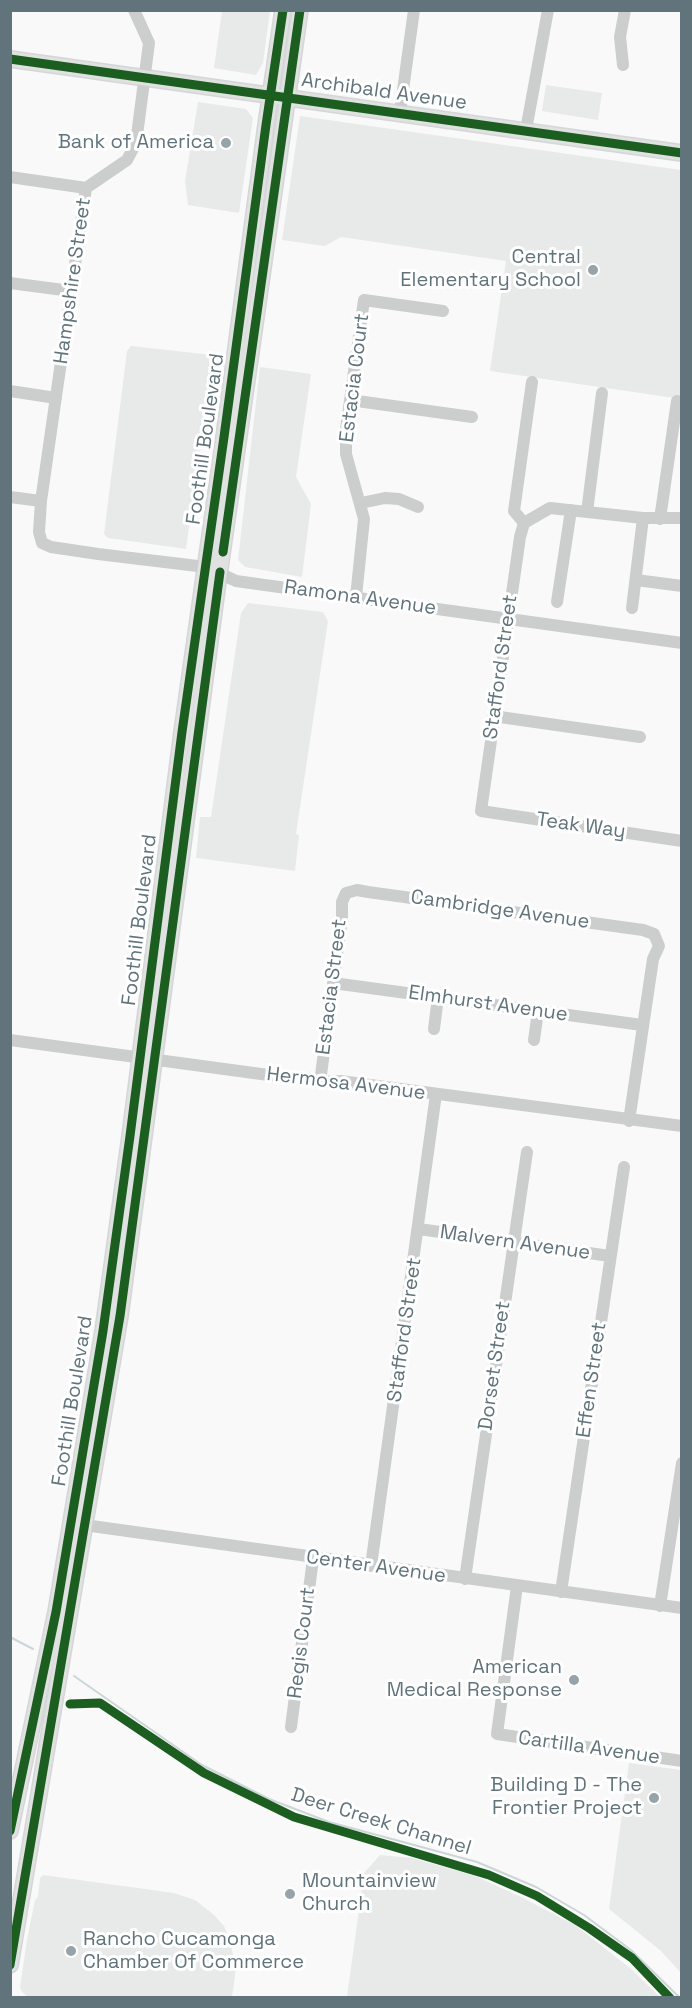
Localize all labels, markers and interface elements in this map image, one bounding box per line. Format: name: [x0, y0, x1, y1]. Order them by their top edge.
street label: Archibald Avenue: [300, 69, 468, 115]
place label: Bank of America: [58, 131, 214, 155]
marker: Bank of America: [219, 136, 233, 150]
street label: Hampshire Street: [49, 196, 97, 366]
place label: Central Elementary School: [400, 246, 581, 293]
marker: Central Elementary School: [586, 263, 600, 277]
street label: Estacia Court: [335, 312, 375, 444]
street label: Foothill Boulevard: [182, 352, 230, 526]
street label: Ramona Avenue: [282, 575, 438, 621]
street label: Stafford Street: [479, 593, 523, 741]
street label: Teak Way: [535, 808, 627, 844]
street label: Foothill Boulevard: [118, 833, 162, 1007]
street label: Cambridge Avenue: [409, 886, 591, 934]
street label: Estacia Street: [312, 918, 352, 1056]
street label: Elmhurst Avenue: [407, 981, 569, 1027]
street label: Hermosa Avenue: [265, 1062, 427, 1106]
street label: Malvern Avenue: [438, 1221, 592, 1265]
street label: Stafford Street: [383, 1256, 427, 1404]
street label: Dorset Street: [474, 1300, 516, 1432]
street label: Foothill Boulevard: [48, 1314, 98, 1488]
street label: Effen Street: [572, 1321, 612, 1439]
street label: Center Avenue: [305, 1545, 447, 1589]
street label: Regis Court: [283, 1586, 321, 1700]
place label: American Medical Response: [387, 1656, 562, 1703]
marker: American Medical Response: [567, 1673, 581, 1687]
street label: Cartilla Avenue: [516, 1726, 662, 1770]
place label: Building D - The Frontier Project: [490, 1774, 642, 1821]
street label: Deer Creek Channel: [288, 1783, 474, 1861]
marker: Building D - The Frontier Project: [647, 1791, 661, 1805]
place label: Mountainview Church: [302, 1870, 437, 1917]
marker: Mountainview Church: [283, 1887, 297, 1901]
place label: Rancho Cucamonga Chamber Of Commerce: [83, 1928, 304, 1975]
marker: Rancho Cucamonga Chamber Of Commerce: [64, 1944, 78, 1958]

